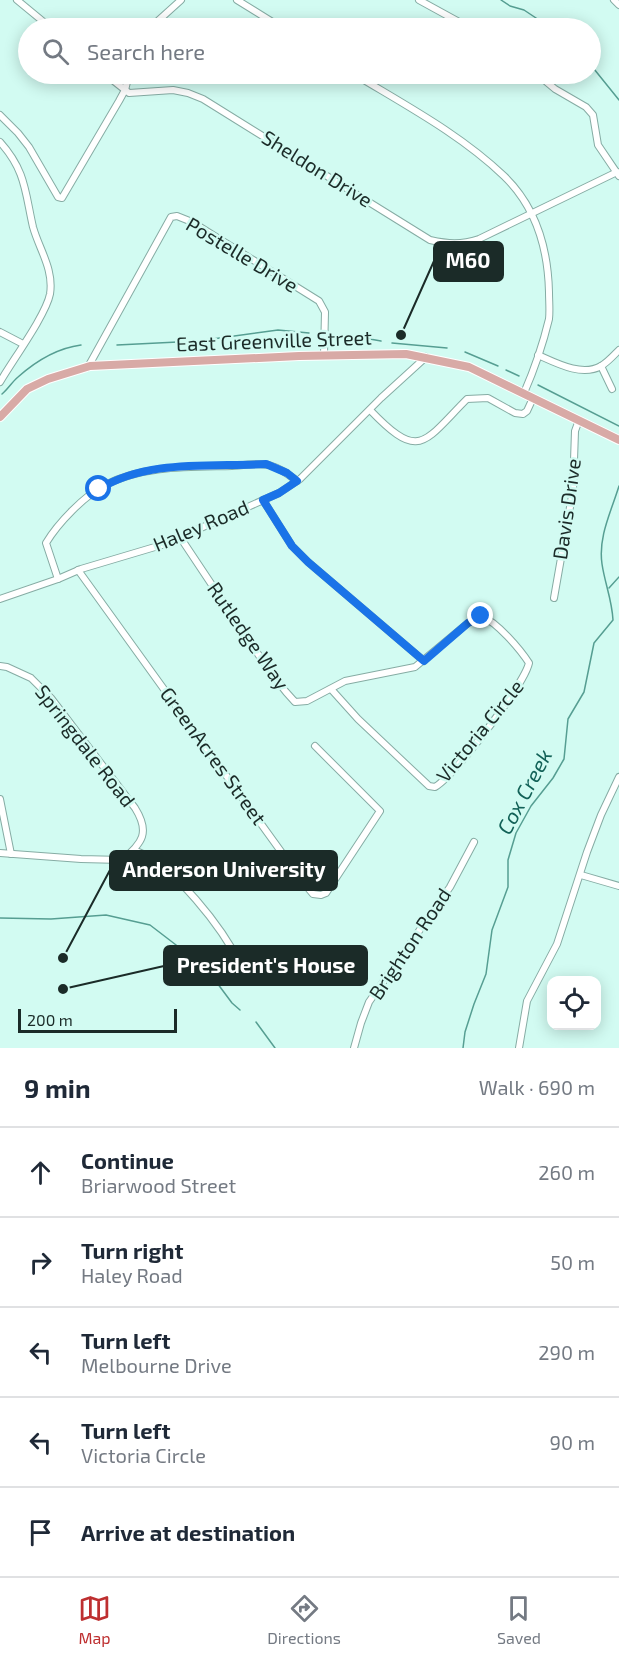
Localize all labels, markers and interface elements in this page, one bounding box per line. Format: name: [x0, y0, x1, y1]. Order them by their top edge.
search box: [18, 18, 601, 84]
icon: search: [39, 35, 72, 68]
text: Search here: [87, 38, 205, 64]
street label: Sheldon Drive: [258, 125, 377, 212]
street label: Postelle Drive: [182, 211, 303, 297]
callout: M60: [434, 242, 503, 281]
text: M60: [446, 247, 490, 272]
street label: East Greenville Street: [176, 325, 373, 355]
street label: Davis Drive: [547, 457, 585, 561]
route start: [85, 475, 111, 501]
street label: Haley Road: [149, 494, 252, 556]
street label: Rutledge Way: [203, 577, 295, 694]
route end: [467, 602, 493, 628]
street label: Victoria Circle: [431, 674, 528, 786]
street label: Springdale Road: [31, 680, 141, 811]
street label: GreenAcres Street: [156, 682, 272, 829]
water label: Cox Creek: [491, 744, 556, 838]
callout: Anderson University: [110, 851, 337, 890]
text: Anderson University: [122, 856, 326, 882]
street label: Brighton Road: [363, 883, 455, 1004]
callout: President's House: [164, 946, 367, 985]
text: President's House: [177, 952, 355, 977]
map controls: [547, 976, 601, 1030]
button: locate: [547, 976, 601, 1030]
scale bar: [18, 1006, 177, 1034]
text: 200 m: [27, 1010, 73, 1029]
text: 9 min: [24, 1072, 91, 1103]
text: Walk · 690 m: [479, 1075, 595, 1099]
text: Continue: [81, 1147, 174, 1173]
icon: ahead: [24, 1156, 57, 1189]
text: 260 m: [538, 1160, 595, 1184]
text: Briarwood Street: [81, 1173, 236, 1197]
text: Turn right: [81, 1237, 183, 1263]
icon: right: [24, 1246, 57, 1279]
text: 50 m: [550, 1250, 595, 1274]
text: Haley Road: [81, 1263, 183, 1287]
text: Turn left: [81, 1327, 170, 1353]
icon: left: [24, 1336, 57, 1369]
text: 290 m: [538, 1340, 595, 1364]
text: Melbourne Drive: [81, 1353, 232, 1377]
text: Turn left: [81, 1417, 170, 1443]
icon: left: [24, 1426, 57, 1459]
text: 90 m: [550, 1430, 595, 1454]
text: Victoria Circle: [81, 1443, 206, 1467]
icon: arrive: [24, 1516, 57, 1549]
text: Arrive at destination: [81, 1519, 295, 1545]
tab: Map: [78, 1592, 111, 1647]
tab: Directions: [267, 1592, 341, 1647]
tab: Saved: [497, 1592, 541, 1647]

